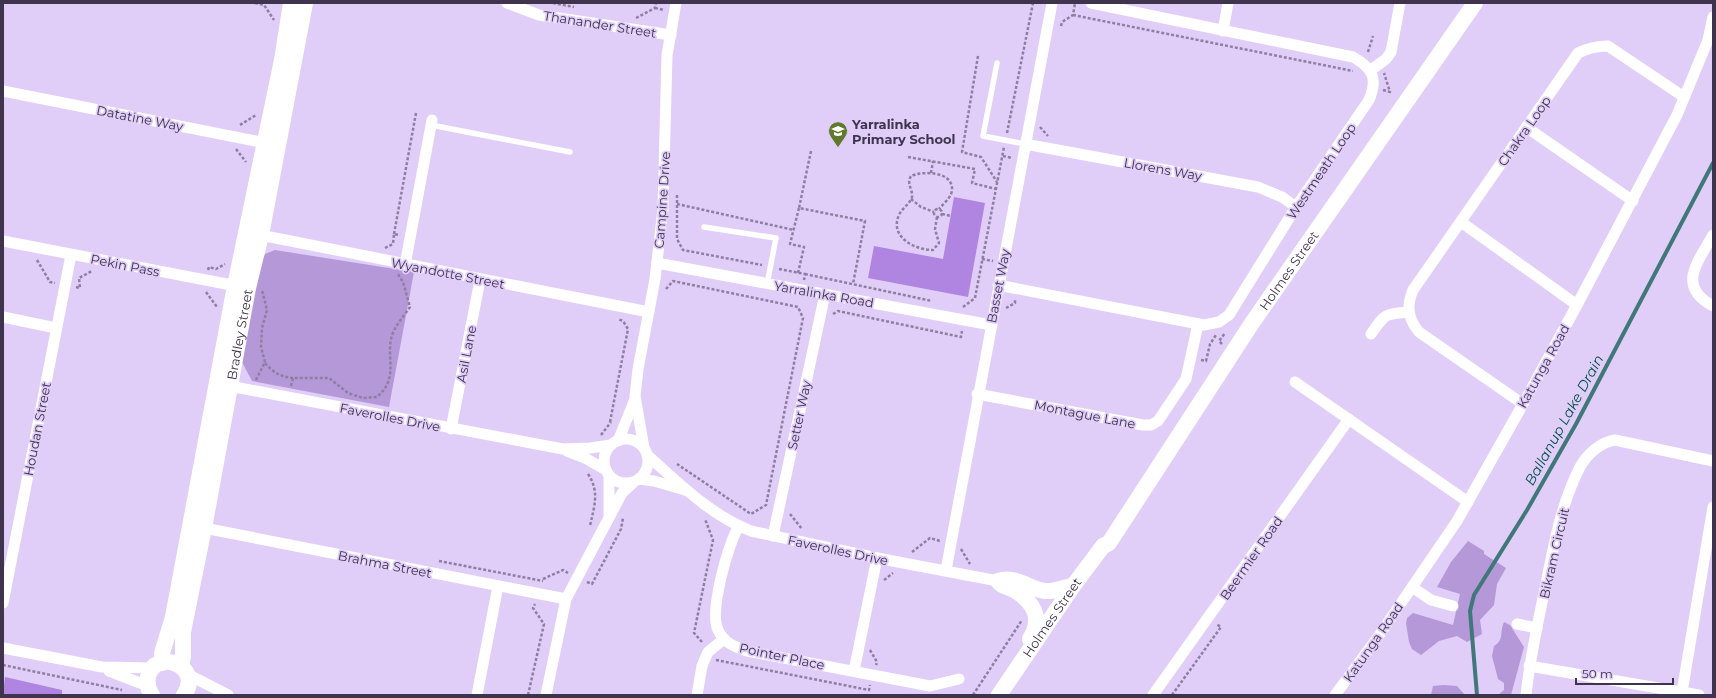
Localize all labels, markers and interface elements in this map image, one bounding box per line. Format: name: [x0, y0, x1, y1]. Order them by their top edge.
street label: Thanander Street: [543, 7, 657, 41]
street label: Chakra Loop: [1494, 93, 1554, 169]
street label: Datatine Way: [95, 102, 186, 134]
place label: Yarralinka Primary School: [851, 116, 955, 147]
school or university icon: Yarralinka Primary School: [827, 120, 849, 148]
street label: Westmeath Loop: [1283, 120, 1359, 222]
street label: Campine Drive: [651, 151, 673, 249]
street label: Llorens Way: [1123, 154, 1204, 184]
street label: Holmes Street: [1256, 228, 1322, 313]
street label: Basset Way: [983, 247, 1013, 324]
street label: Pekin Pass: [89, 250, 161, 280]
street label: Wyandotte Street: [390, 254, 506, 292]
street label: Yarralinka Road: [773, 277, 875, 311]
street label: Bradley Street: [223, 288, 256, 381]
street label: Katunga Road: [1513, 321, 1573, 411]
street label: Asil Lane: [453, 324, 479, 384]
water label: Ballanup Lake Drain: [1521, 352, 1607, 488]
street label: Setter Way: [784, 378, 814, 451]
street label: Houdan Street: [20, 381, 54, 477]
street label: Montague Lane: [1033, 396, 1137, 432]
street label: Faverolles Drive: [338, 399, 442, 435]
street label: Bikram Circuit: [1536, 506, 1572, 600]
street label: Beermier Road: [1216, 513, 1286, 603]
street label: Faverolles Drive: [786, 532, 890, 568]
street label: Brahma Street: [337, 547, 433, 581]
street label: Holmes Street: [1019, 574, 1085, 660]
street label: Katunga Road: [1340, 599, 1406, 685]
street label: Pointer Place: [738, 639, 826, 673]
scale bar: [1576, 660, 1673, 686]
text: 50 m: [1582, 666, 1613, 681]

